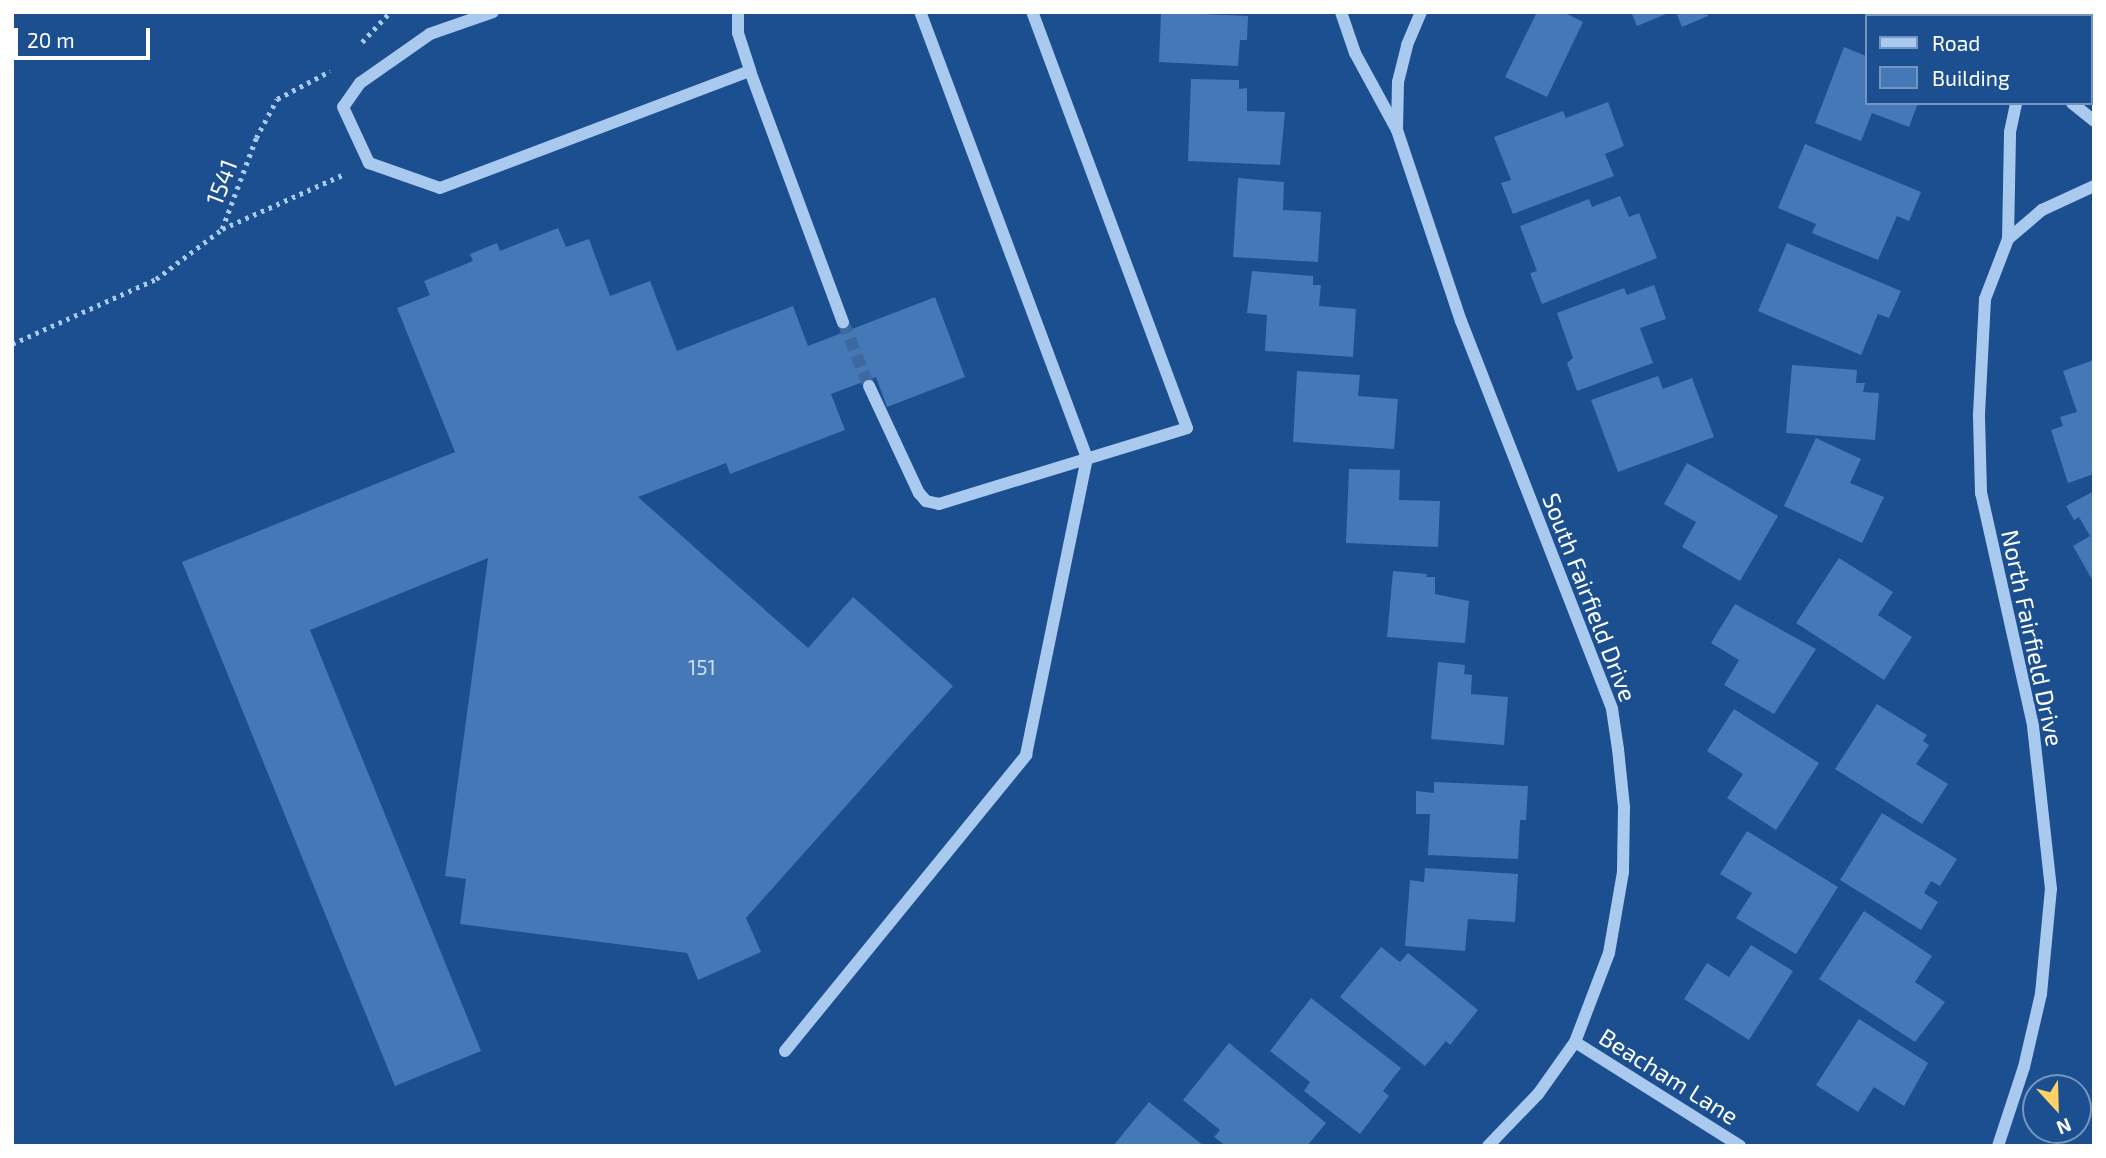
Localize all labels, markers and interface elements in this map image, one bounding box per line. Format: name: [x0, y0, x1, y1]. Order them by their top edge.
scale bar: [18, 14, 154, 58]
legend: [1864, 14, 2092, 105]
text: 20 m: [27, 27, 75, 52]
text: Road: [1932, 30, 1980, 55]
text: Building: [1932, 65, 2010, 90]
street label: 1541: [199, 155, 243, 209]
street label: South Fairfield Drive: [1537, 489, 1643, 705]
street label: North Fairfield Drive: [1996, 527, 2070, 749]
house number: 151: [688, 654, 716, 680]
street label: Beacham Lane: [1594, 1022, 1744, 1130]
north arrow: [2022, 1074, 2092, 1144]
text: N: [2054, 1114, 2075, 1140]

